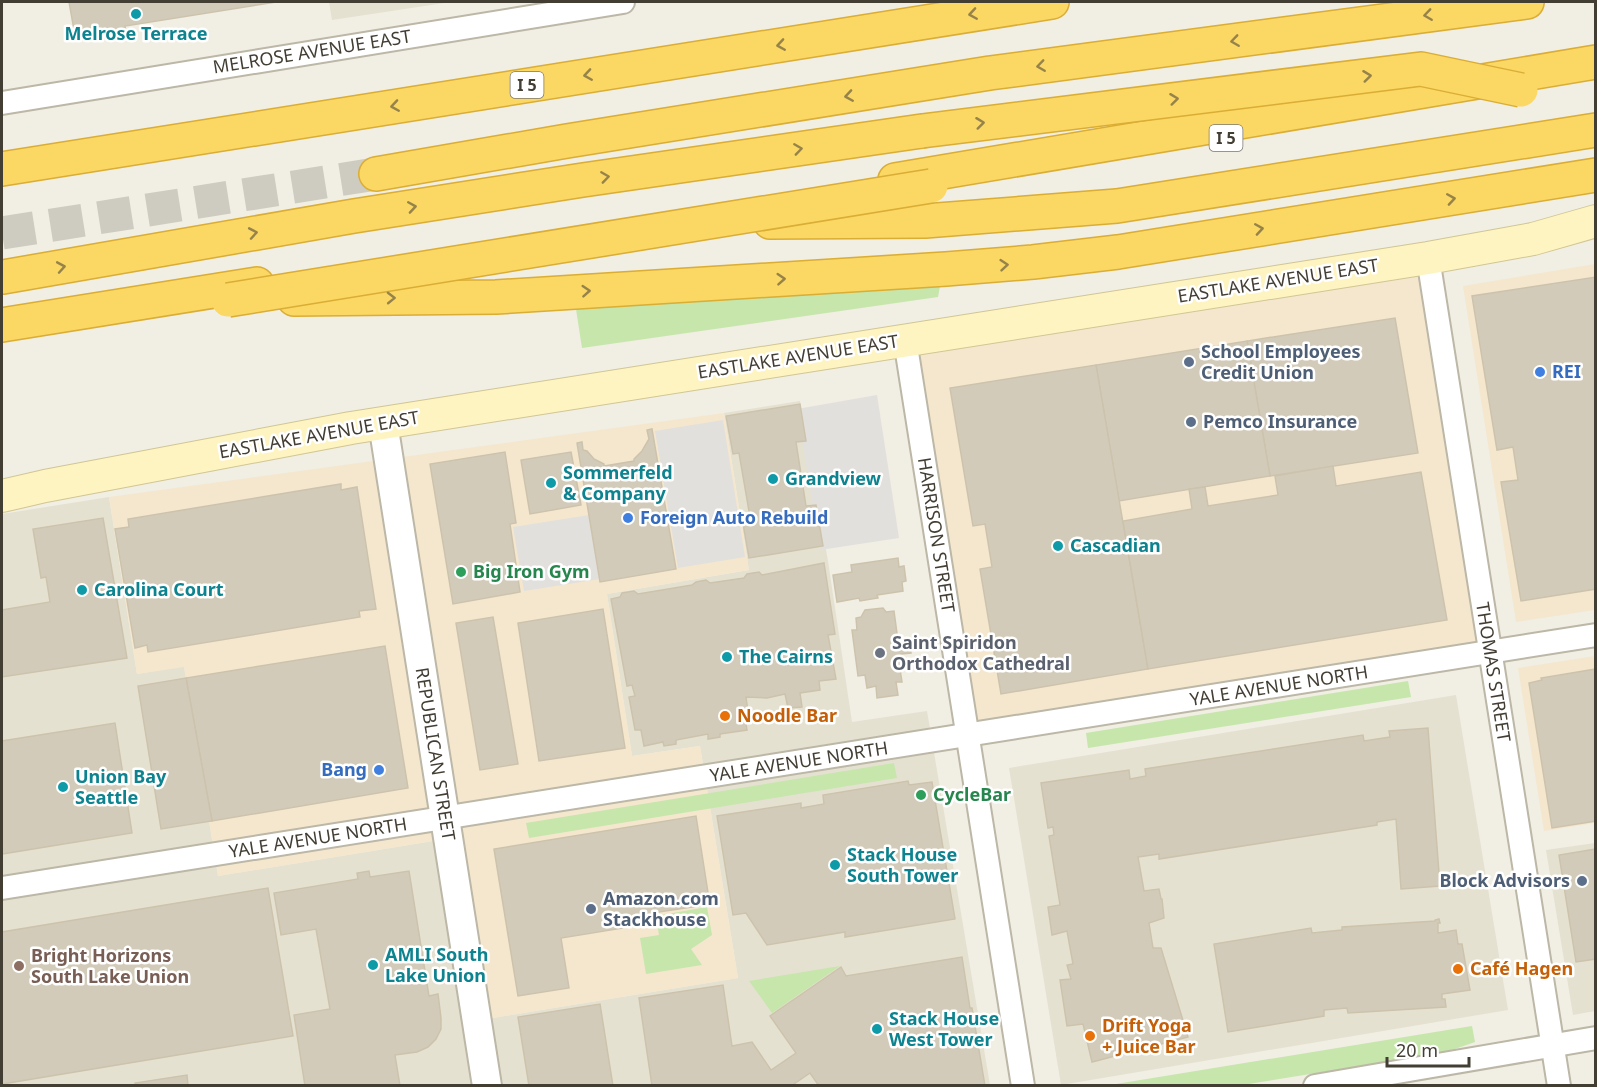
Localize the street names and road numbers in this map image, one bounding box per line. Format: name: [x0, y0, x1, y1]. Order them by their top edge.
street label: MELROSE AVENUE EAST: [211, 24, 413, 79]
road number: I 5: [510, 72, 544, 98]
road number: I 5: [1210, 125, 1242, 151]
street label: EASTLAKE AVENUE EAST: [1176, 252, 1380, 308]
street label: EASTLAKE AVENUE EAST: [696, 328, 900, 384]
street label: EASTLAKE AVENUE EAST: [217, 405, 421, 463]
street label: HARRISON STREET: [913, 456, 961, 614]
street label: THOMAS STREET: [1471, 600, 1517, 743]
street label: YALE AVENUE NORTH: [1188, 659, 1370, 711]
street label: REPUBLICAN STREET: [410, 666, 462, 842]
street label: YALE AVENUE NORTH: [708, 735, 890, 787]
street label: YALE AVENUE NORTH: [227, 811, 409, 863]

